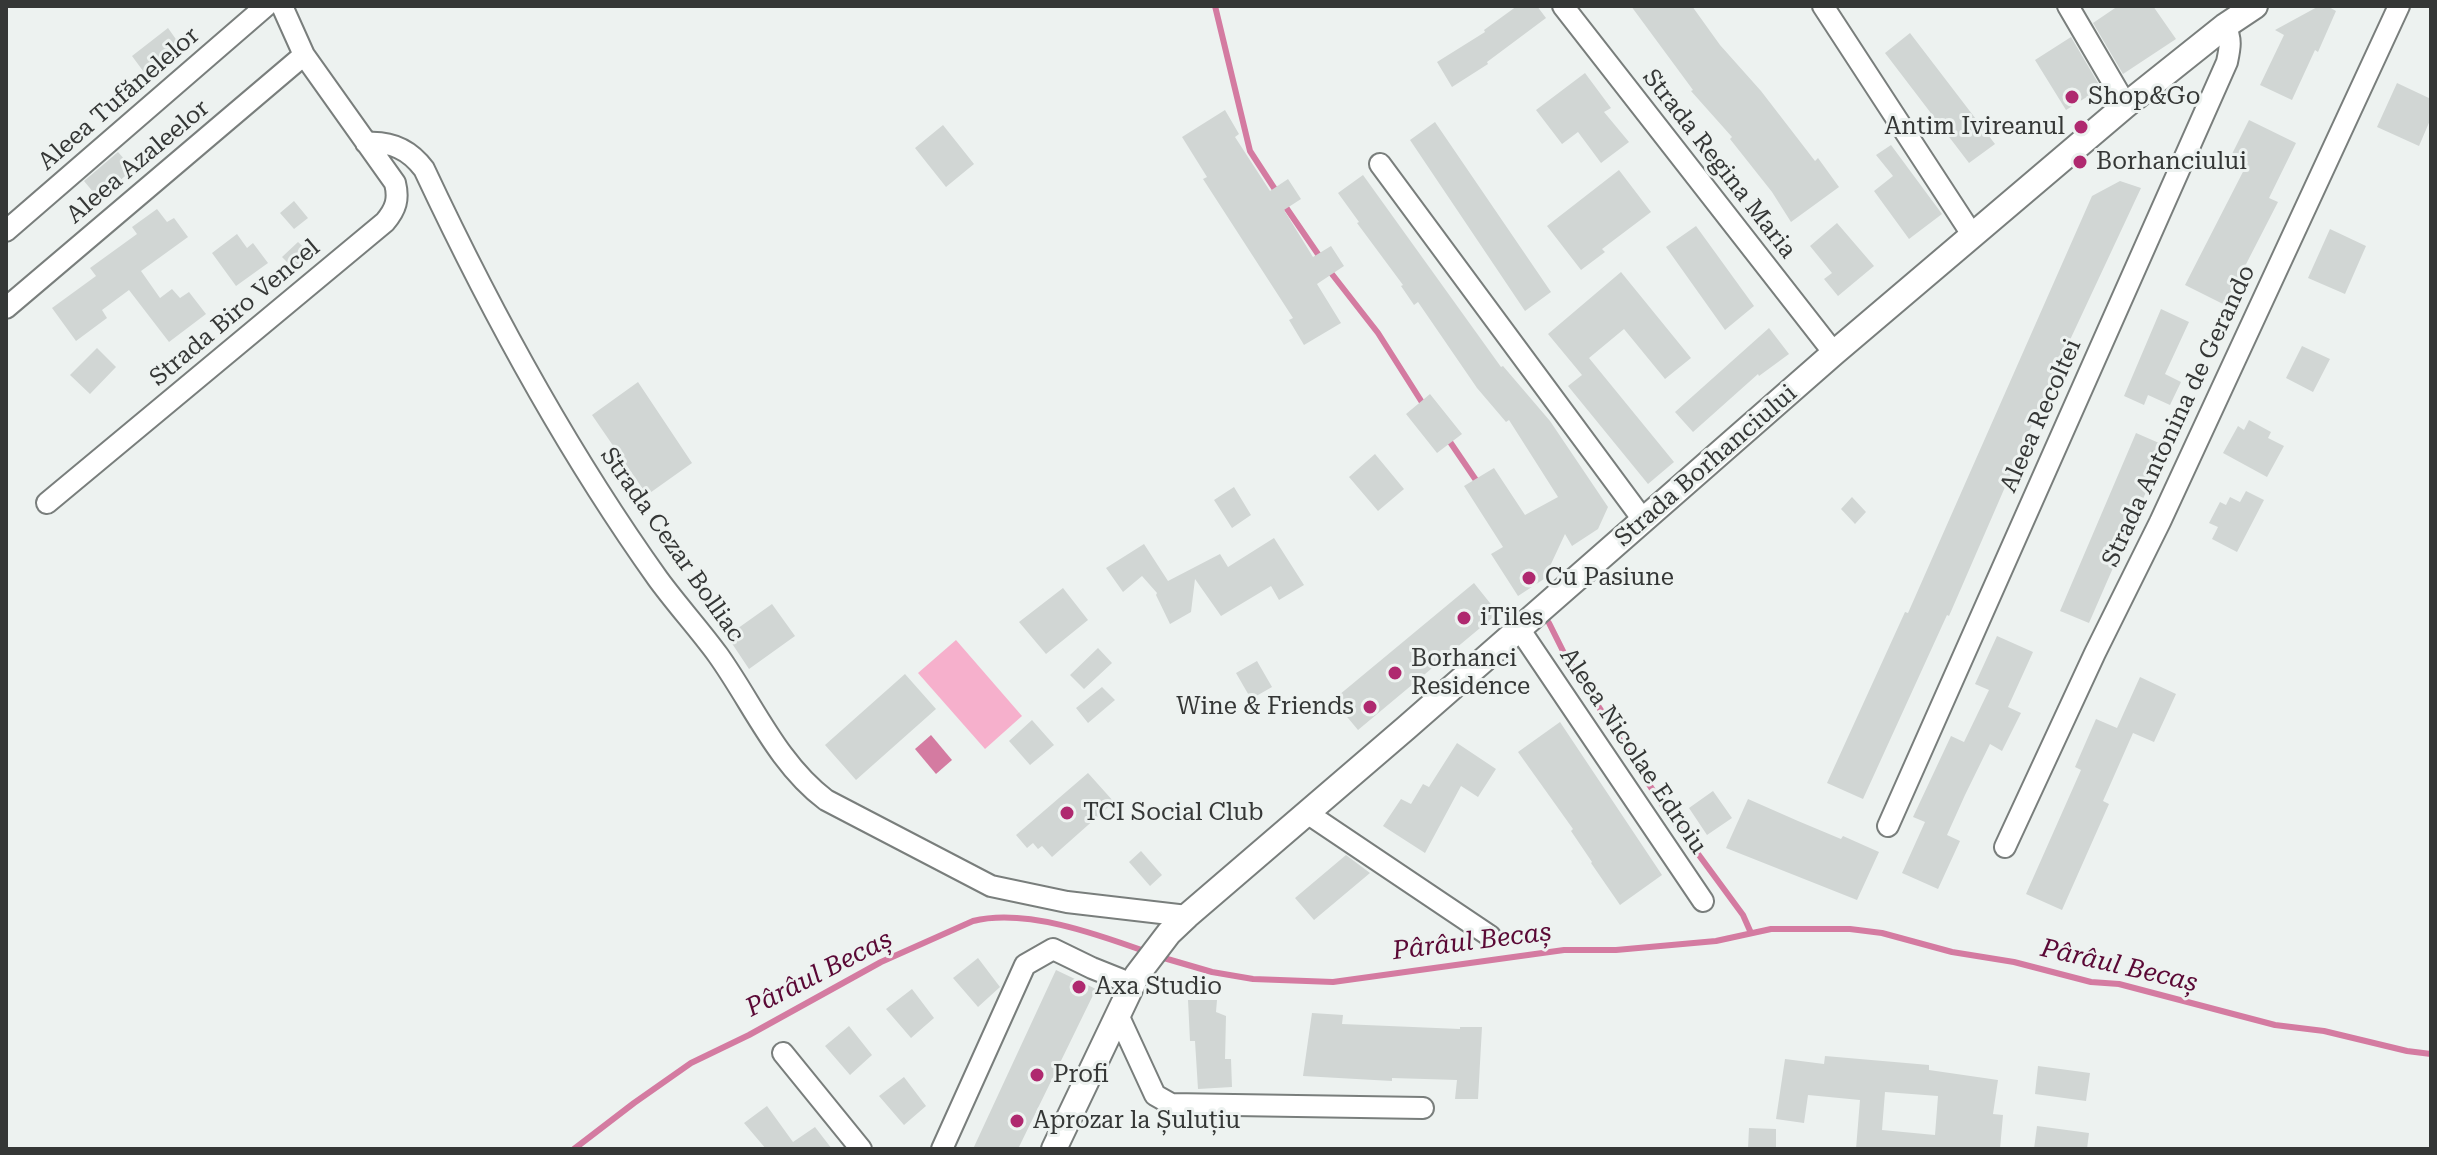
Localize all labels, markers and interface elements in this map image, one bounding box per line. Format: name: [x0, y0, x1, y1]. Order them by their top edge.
street label: Aleea Tufănelelor: [33, 21, 205, 177]
street label: Strada Regina Maria: [1636, 64, 1802, 264]
place label: Shop&Go: [2088, 83, 2200, 111]
marker: Shop&Go: [2063, 88, 2081, 106]
street label: Aleea Azaleelor: [61, 94, 215, 230]
place label: Antim Ivireanul: [1884, 113, 2065, 141]
marker: Antim Ivireanul: [2072, 118, 2090, 136]
place label: Borhanciului: [2096, 148, 2247, 176]
marker: Borhanciului: [2071, 153, 2089, 171]
street label: Strada Biro Vencel: [144, 234, 326, 392]
street label: Strada Antonina de Gerando: [2096, 261, 2262, 571]
street label: Aleea Recoltei: [1994, 335, 2088, 497]
street label: Strada Borhanciului: [1609, 379, 1803, 553]
street label: Strada Cezar Bolliac: [594, 442, 750, 648]
place label: Cu Pasiune: [1545, 564, 1674, 592]
marker: Cu Pasiune: [1520, 569, 1538, 587]
place label: iTiles: [1480, 604, 1543, 632]
marker: iTiles: [1455, 609, 1473, 627]
street label: Aleea Nicolae Edroiu: [1553, 643, 1713, 859]
place label: Borhanci Residence: [1411, 645, 1530, 701]
marker: Borhanci Residence: [1386, 664, 1404, 682]
place label: Wine & Friends: [1176, 693, 1354, 721]
marker: Wine & Friends: [1361, 698, 1379, 716]
place label: TCI Social Club: [1083, 799, 1264, 827]
marker: TCI Social Club: [1058, 804, 1076, 822]
water label: Pârâul Becaș: [1391, 917, 1553, 967]
water label: Pârâul Becaș: [741, 924, 897, 1024]
water label: Pârâul Becaș: [2038, 933, 2200, 999]
place label: Axa Studio: [1095, 973, 1222, 1001]
marker: Axa Studio: [1070, 978, 1088, 996]
place label: Profi: [1053, 1061, 1109, 1089]
marker: Profi: [1028, 1066, 1046, 1084]
place label: Aprozar la Șuluțiu: [1033, 1107, 1240, 1135]
marker: Aprozar la Șuluțiu: [1008, 1112, 1026, 1130]

